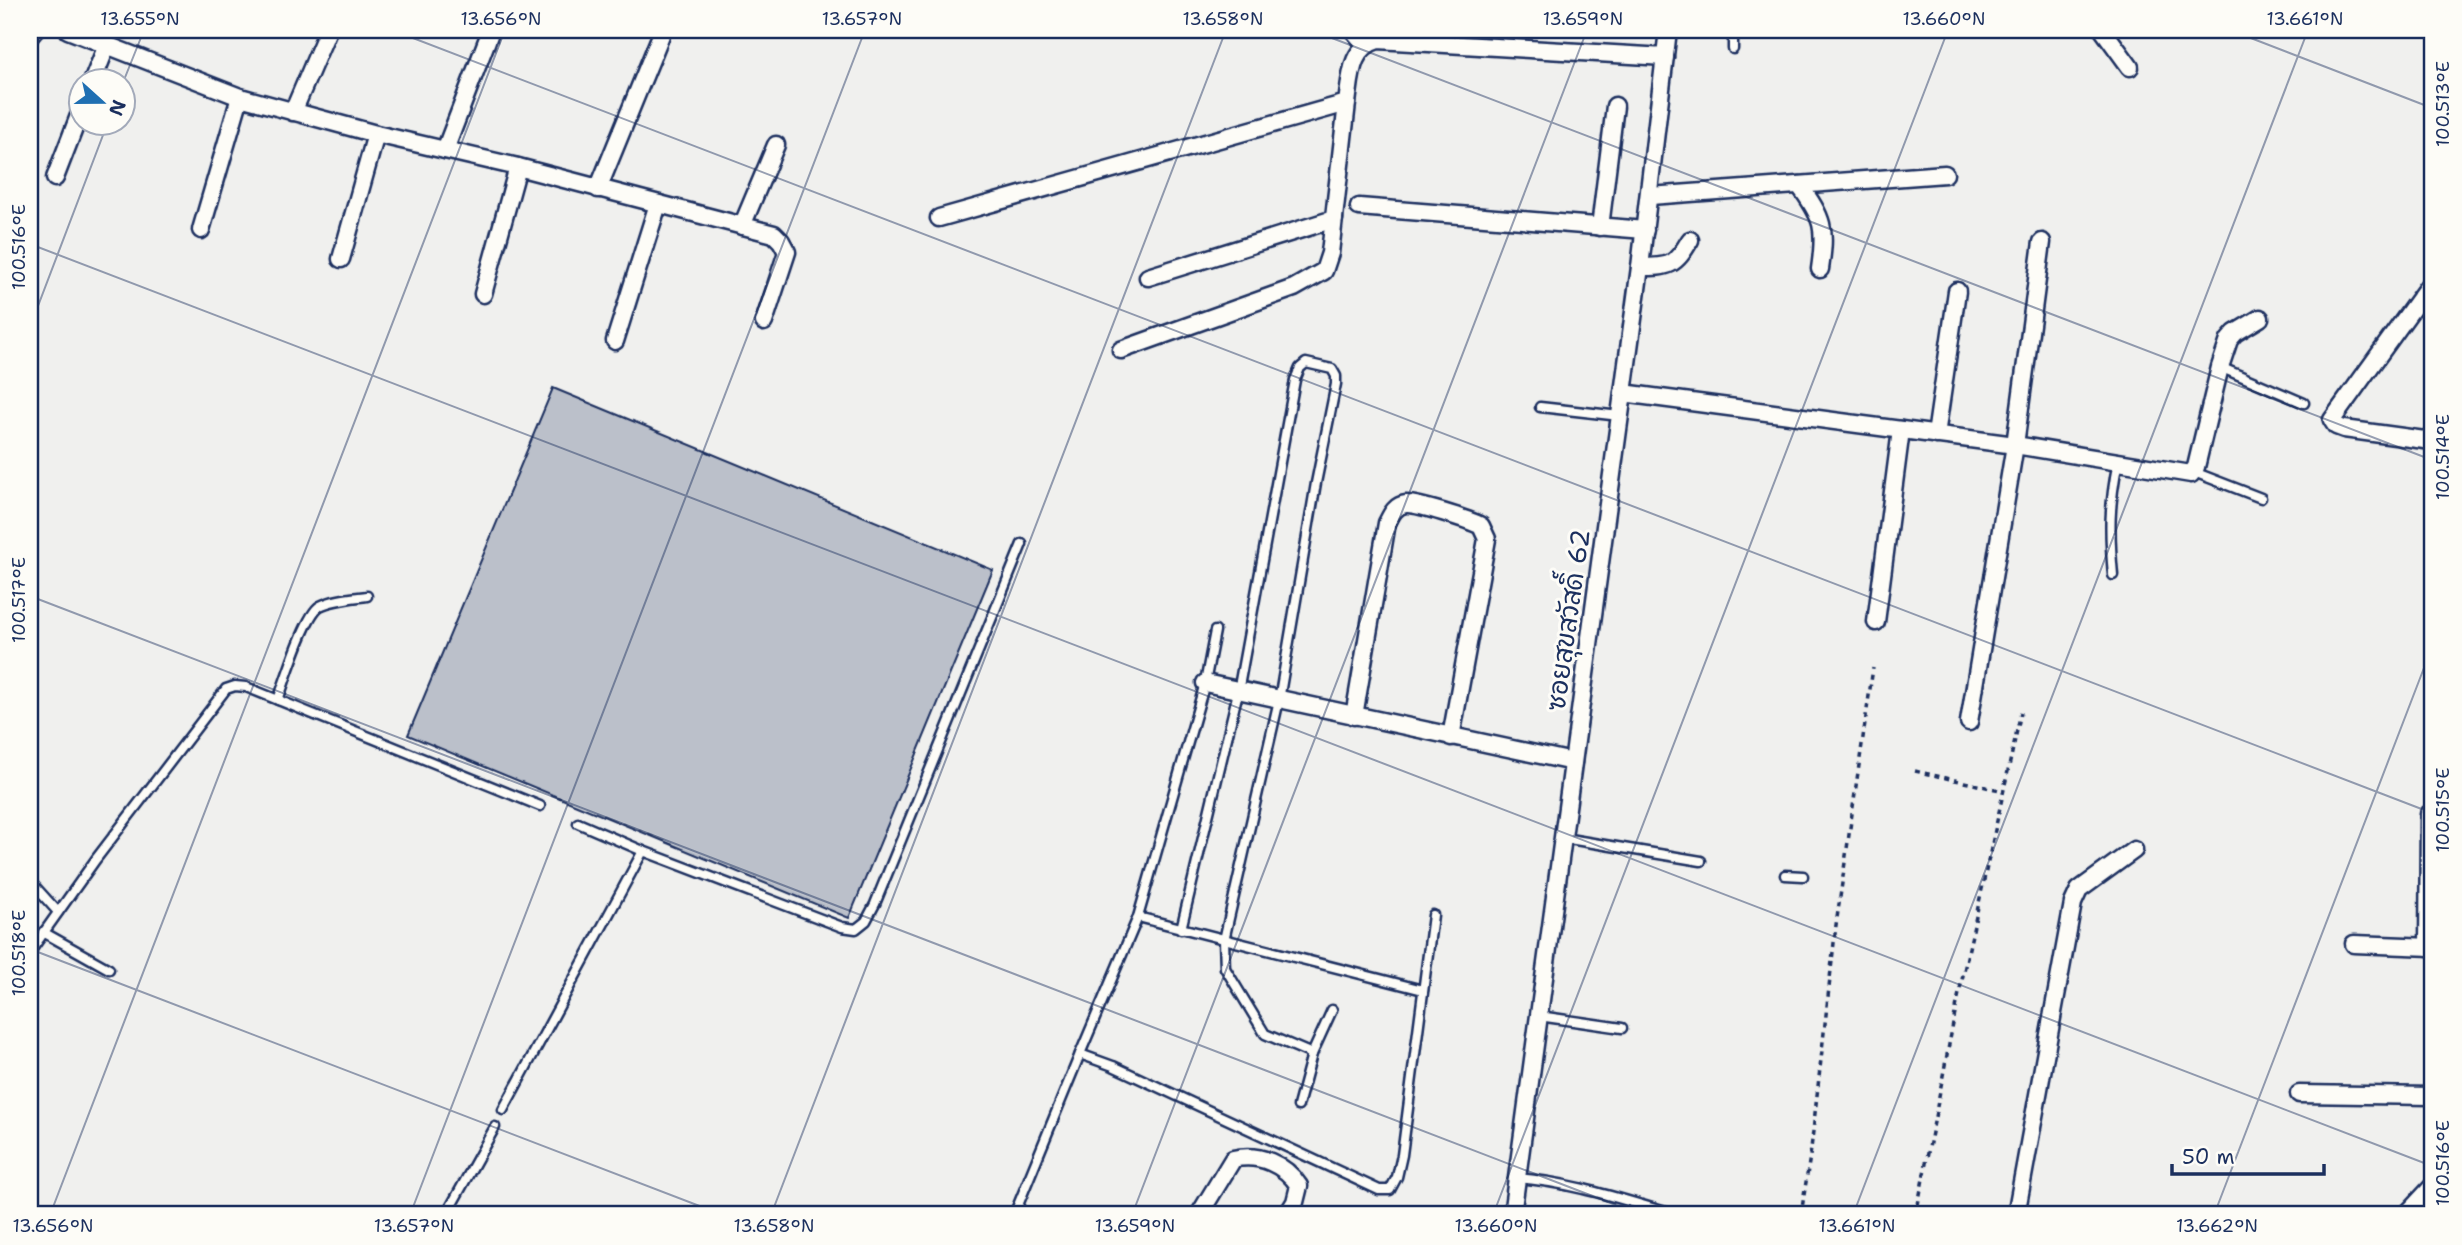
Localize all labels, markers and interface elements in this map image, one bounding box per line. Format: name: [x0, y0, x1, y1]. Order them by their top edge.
text: 13.655°N: [100, 7, 180, 31]
text: 13.656°N: [460, 7, 542, 31]
text: 13.657°N: [822, 7, 902, 31]
text: 13.658°N: [1183, 7, 1264, 31]
text: 13.659°N: [1543, 7, 1623, 31]
text: 13.660°N: [1903, 7, 1985, 31]
text: 13.661°N: [2267, 7, 2343, 31]
text: 100.513°E: [2431, 61, 2455, 147]
north arrow: [66, 66, 136, 136]
text: N: [103, 96, 132, 119]
text: 100.516°E: [7, 204, 31, 290]
text: 100.514°E: [2431, 414, 2455, 500]
street label: ซอยสุขสวัสดิ์ 62: [1534, 526, 1600, 713]
text: 100.517°E: [7, 557, 31, 643]
text: 100.515°E: [2431, 768, 2455, 852]
text: 100.518°E: [7, 910, 31, 996]
text: 100.516°E: [2431, 1120, 2455, 1206]
scale bar: [2172, 1133, 2324, 1177]
text: 50 m: [2182, 1143, 2235, 1171]
text: 13.656°N: [12, 1214, 94, 1238]
text: 13.657°N: [374, 1214, 454, 1238]
text: 13.658°N: [734, 1214, 815, 1238]
text: 13.659°N: [1095, 1214, 1175, 1238]
text: 13.660°N: [1455, 1214, 1537, 1238]
text: 13.661°N: [1819, 1214, 1895, 1238]
text: 13.662°N: [2176, 1214, 2258, 1238]

